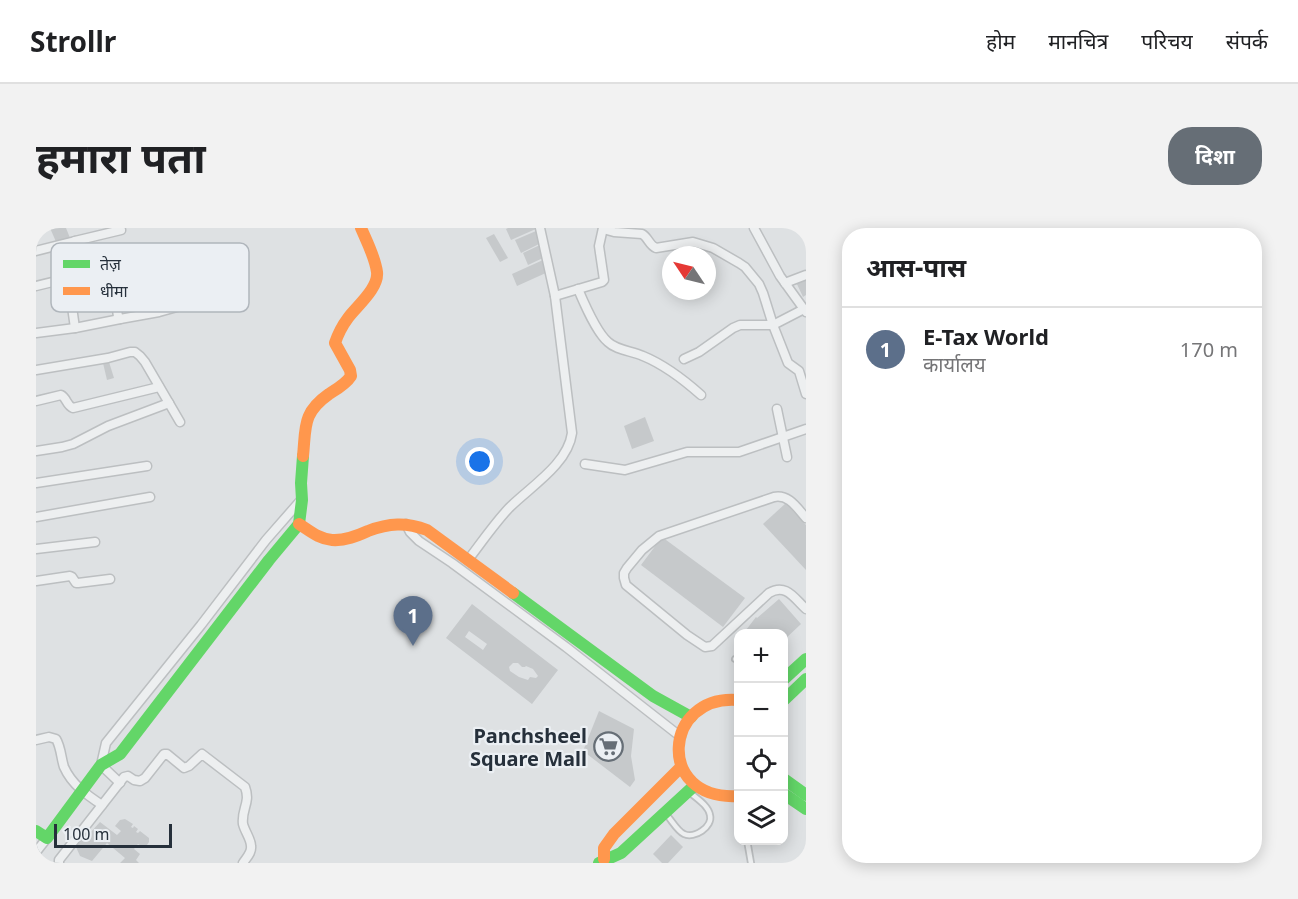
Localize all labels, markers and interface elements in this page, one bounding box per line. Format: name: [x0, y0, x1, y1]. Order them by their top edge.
text: Strollr: [30, 22, 116, 60]
text: होम: [986, 27, 1015, 55]
text: मानचित्र: [1048, 27, 1108, 55]
text: परिचय: [1141, 27, 1193, 55]
text: संपर्क: [1226, 27, 1268, 55]
button: दिशा: [1168, 127, 1262, 185]
text: हमारा पता: [36, 128, 206, 185]
legend: [51, 243, 249, 312]
north arrow: [662, 246, 716, 300]
text: आस-पास: [866, 249, 966, 285]
text: तेज़: [100, 253, 122, 275]
text: धीमा: [100, 280, 129, 302]
text: E-Tax World: [923, 321, 1049, 351]
text: 1: [880, 336, 891, 363]
text: 170 m: [1180, 336, 1238, 363]
text: कार्यालय: [923, 351, 985, 378]
your location: [465, 447, 494, 476]
pin: 1: [394, 596, 433, 646]
map controls: [734, 629, 788, 845]
button: +: [734, 629, 788, 683]
button: −: [734, 683, 788, 737]
place label: Panchsheel Square Mall: [470, 722, 587, 772]
supermarket icon: Panchsheel Square Mall: [592, 731, 624, 763]
button: locate: [734, 737, 788, 791]
button: layers: [734, 791, 788, 845]
scale bar: [54, 821, 172, 848]
text: 100 m: [63, 823, 110, 845]

